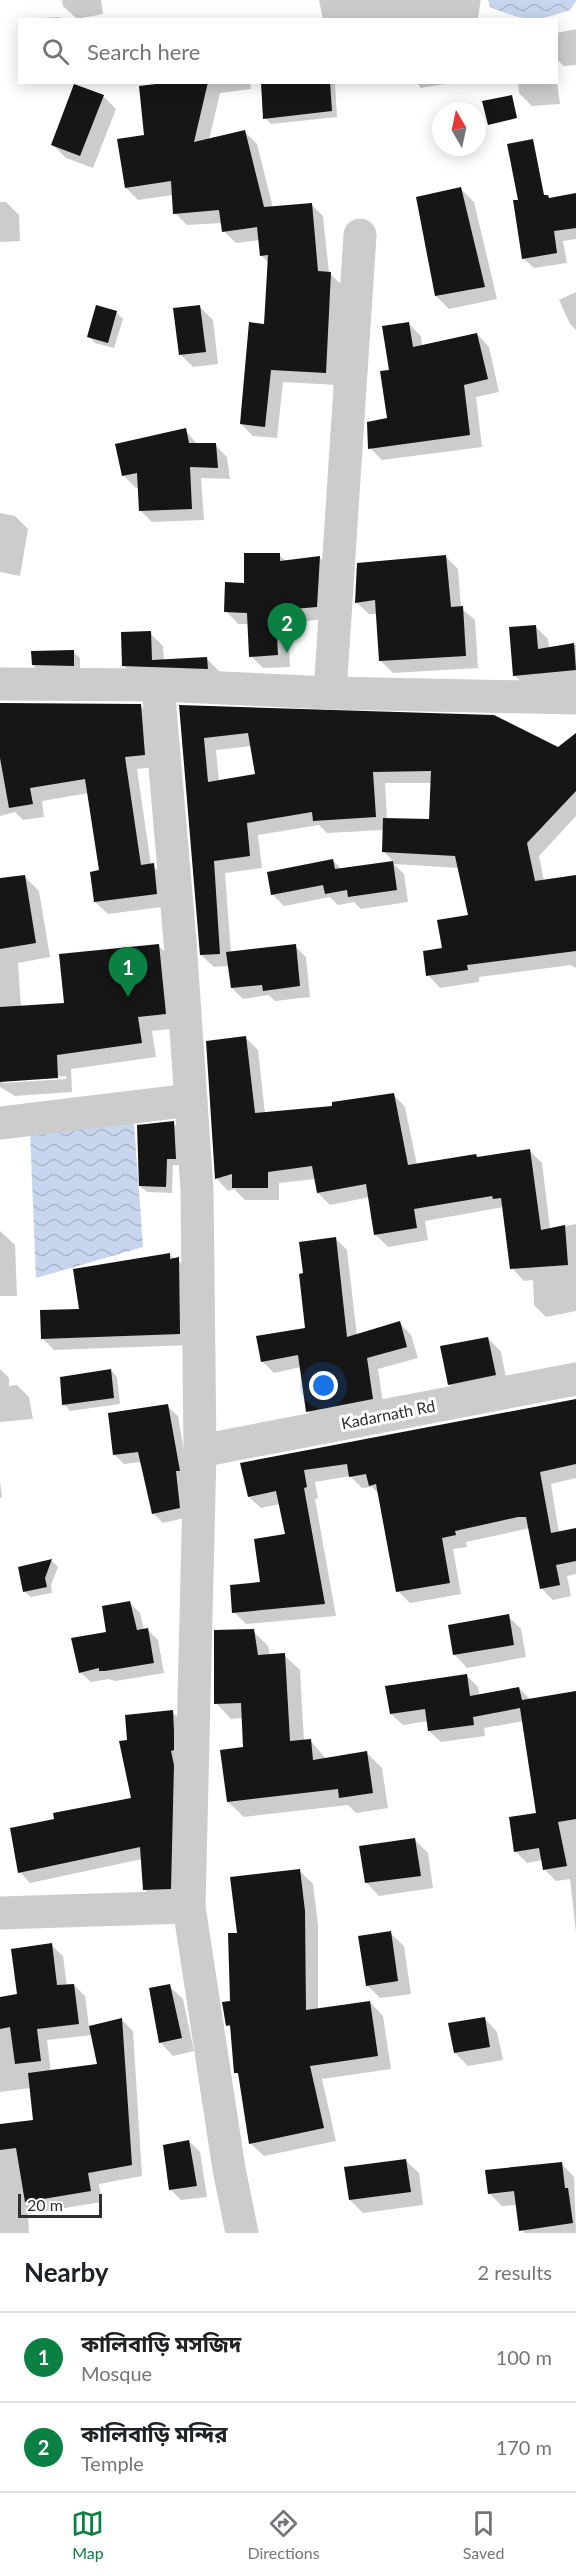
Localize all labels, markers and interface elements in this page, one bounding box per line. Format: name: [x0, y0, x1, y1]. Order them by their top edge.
search box: [18, 18, 558, 84]
icon: search: [39, 35, 72, 68]
text: Search here: [87, 38, 200, 65]
north arrow: [432, 102, 486, 156]
pin: 2: [268, 604, 306, 653]
pin: 1: [108, 948, 148, 997]
your location: [309, 1371, 338, 1400]
street label: Kadarnath Rd: [339, 1396, 437, 1432]
scale bar: [18, 2191, 102, 2218]
text: 20 m: [27, 2195, 63, 2214]
text: Nearby: [24, 2256, 109, 2288]
text: 2 results: [477, 2260, 552, 2284]
text: কালিবাড়ি মসজিদ: [81, 2330, 241, 2357]
text: 1: [38, 2345, 49, 2369]
text: 100 m: [496, 2345, 552, 2369]
text: Mosque: [81, 2361, 152, 2385]
text: কালিবাড়ি মন্দির: [81, 2420, 227, 2447]
text: 2: [38, 2435, 49, 2459]
text: 170 m: [496, 2435, 552, 2459]
text: Temple: [81, 2451, 144, 2475]
tab: Map: [71, 2507, 104, 2562]
tab: Directions: [247, 2507, 320, 2562]
tab: Saved: [463, 2507, 504, 2562]

